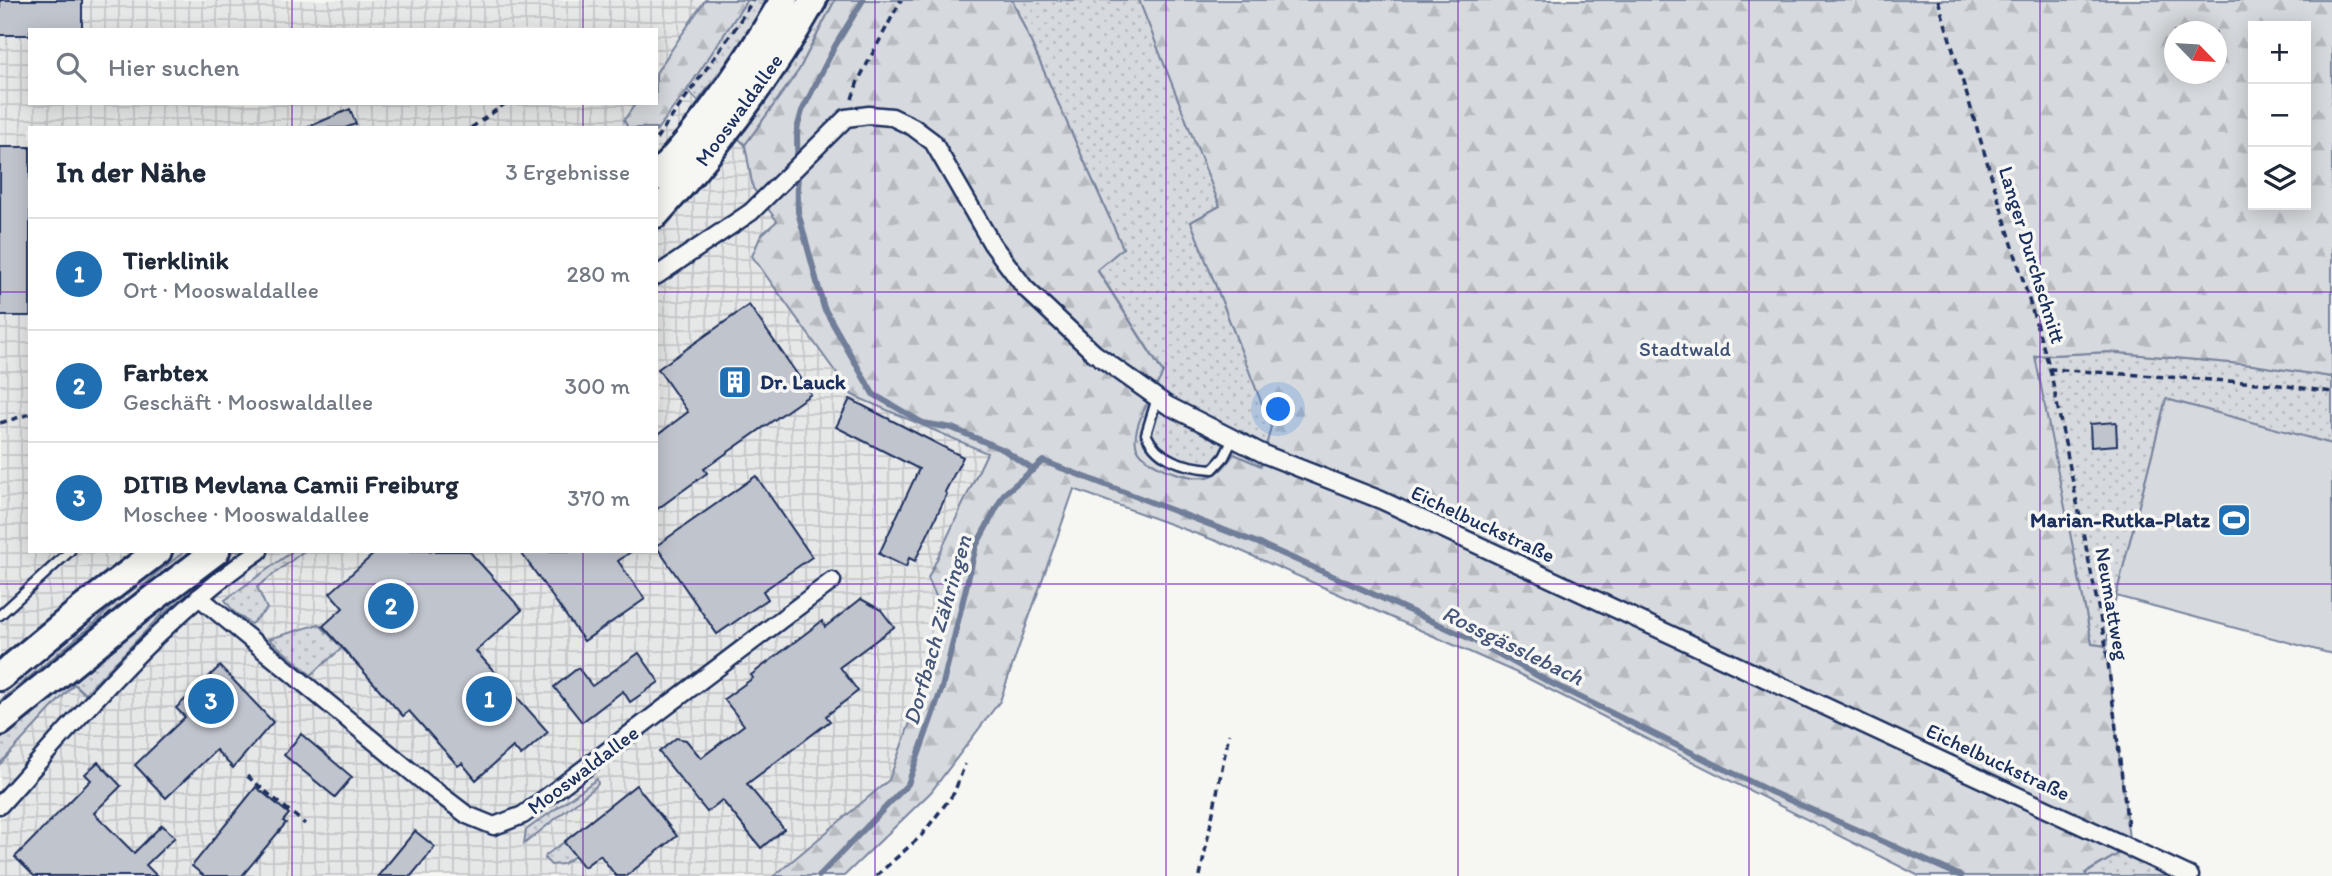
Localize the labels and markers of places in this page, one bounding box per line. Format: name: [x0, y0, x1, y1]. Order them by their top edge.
building icon: Dr. Lauck: [716, 363, 754, 401]
place label: Dr. Lauck: [760, 369, 847, 394]
sports icon: Marian-Rutka-Platz: [2215, 501, 2253, 539]
place label: Marian-Rutka-Platz: [2030, 507, 2210, 532]
pin: 2: [368, 580, 414, 632]
pin: 1: [466, 673, 512, 725]
pin: 3: [188, 675, 234, 727]

